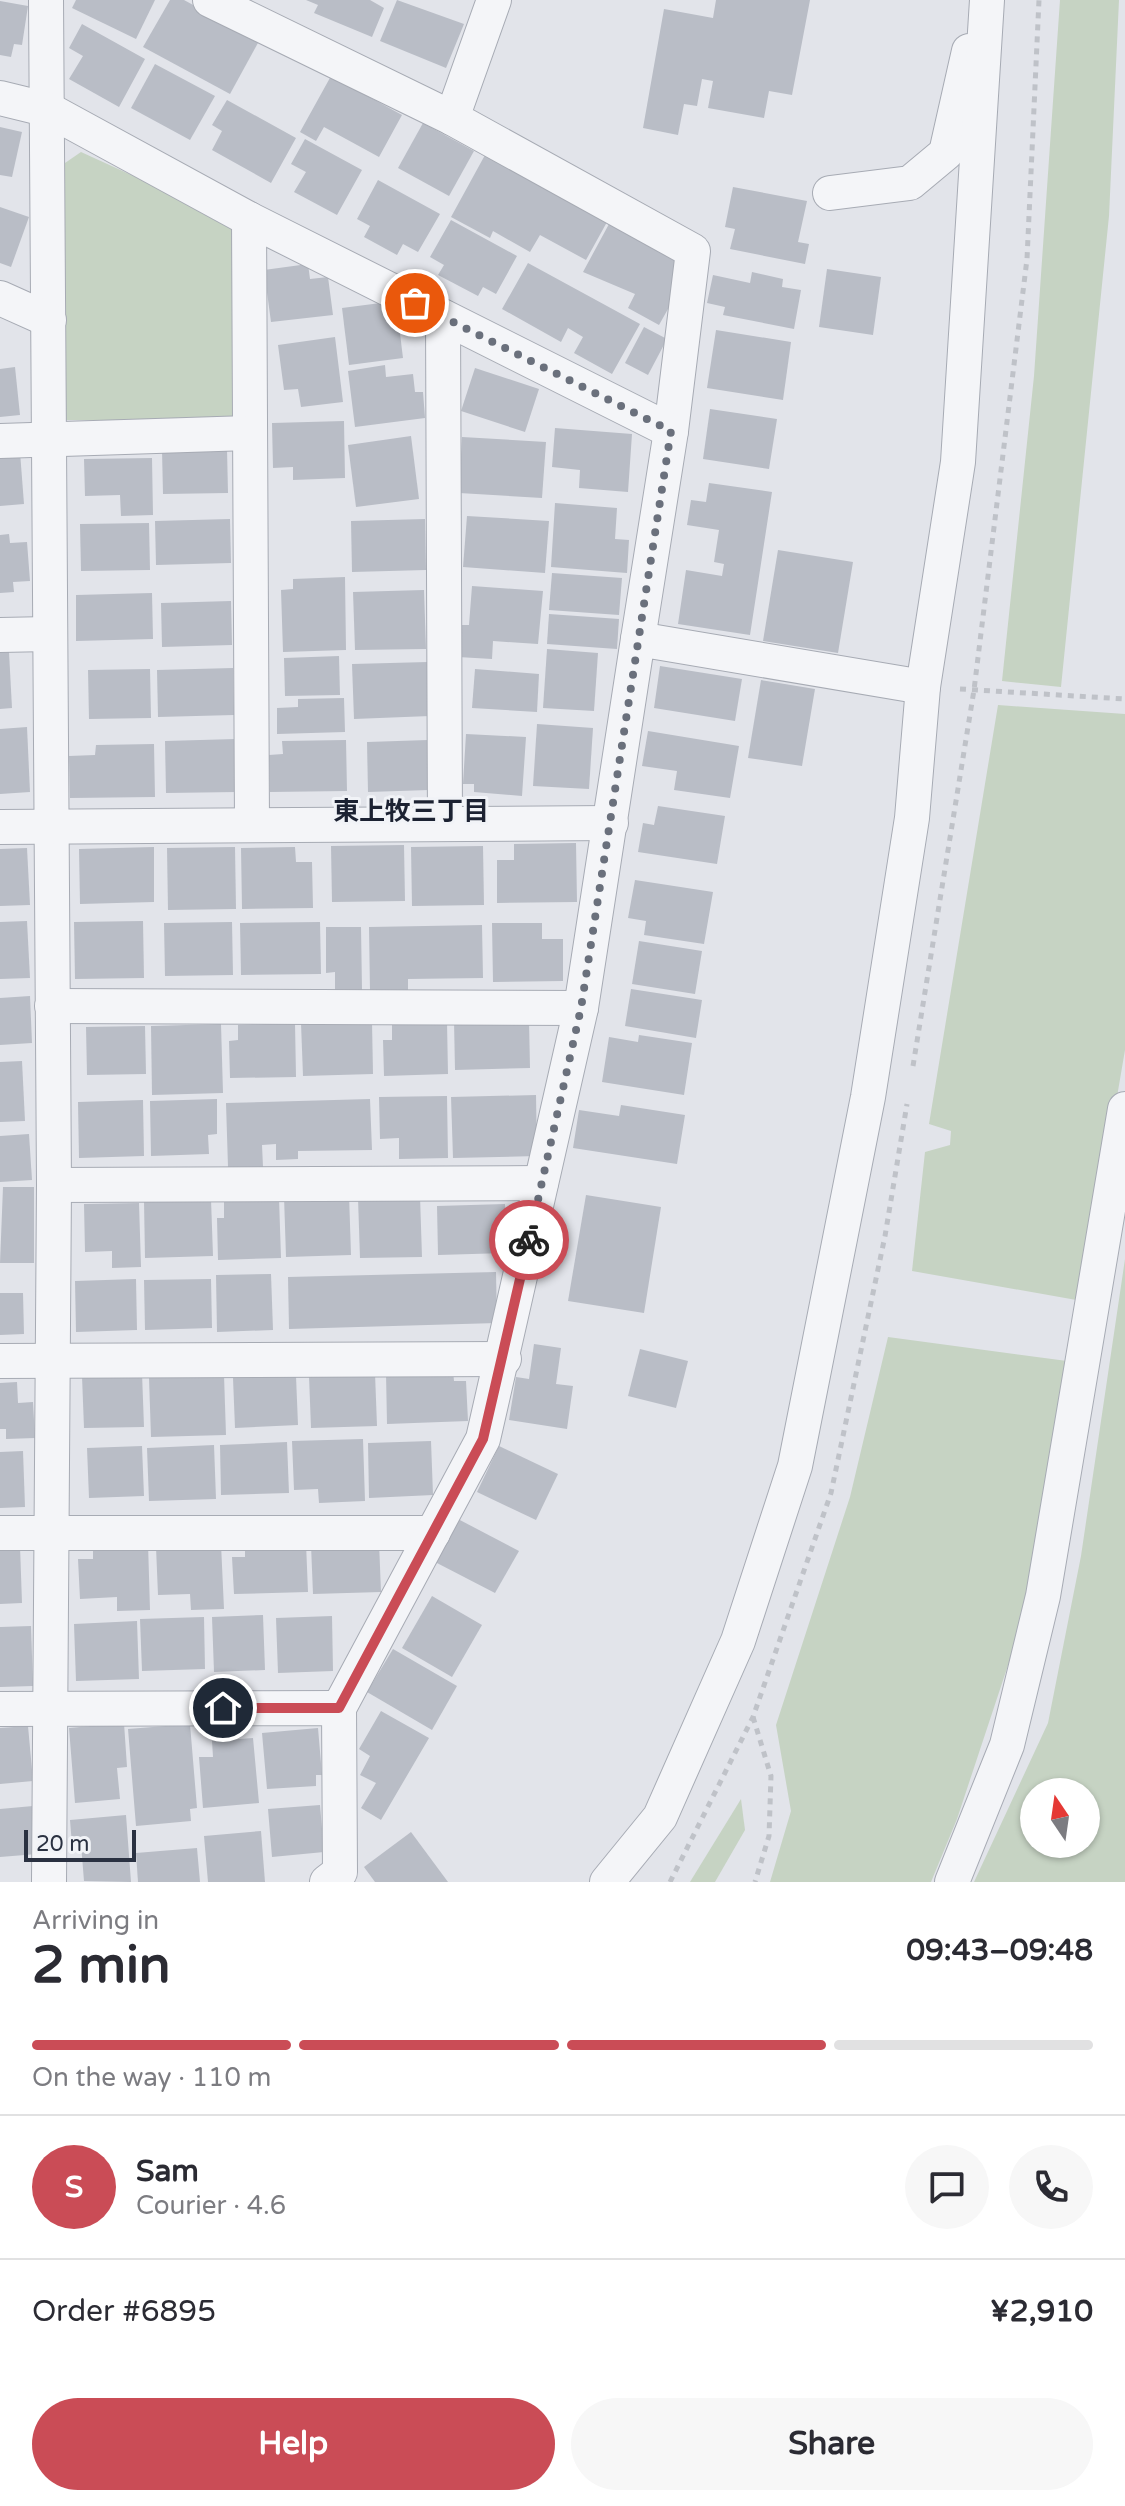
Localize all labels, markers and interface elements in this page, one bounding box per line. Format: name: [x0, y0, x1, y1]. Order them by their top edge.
pin: [381, 269, 449, 337]
icon: bag: [393, 281, 437, 325]
district label: 東上牧三丁目: [333, 796, 489, 827]
courier: [489, 1200, 569, 1280]
icon: bike: [507, 1218, 551, 1262]
pin: [189, 1674, 257, 1742]
icon: home: [201, 1686, 245, 1730]
north arrow: [1020, 1778, 1100, 1858]
map controls: [1020, 1778, 1100, 1858]
scale bar: [24, 1826, 136, 1862]
text: 20 m: [36, 1831, 90, 1857]
text: Arriving in: [32, 1905, 159, 1936]
text: 09:43–09:48: [906, 1932, 1093, 1969]
text: 2 min: [32, 1934, 171, 1997]
text: On the way · 110 m: [32, 2062, 271, 2093]
button: chat: [905, 2145, 989, 2229]
button: phone: [1009, 2145, 1093, 2229]
text: Sam: [136, 2153, 199, 2190]
text: S: [65, 2169, 83, 2206]
text: Courier · 4.6: [136, 2190, 286, 2221]
text: Order #6895: [32, 2293, 216, 2330]
text: ¥2,910: [990, 2293, 1093, 2330]
button: Help: [32, 2398, 555, 2490]
button: Share: [571, 2398, 1093, 2490]

